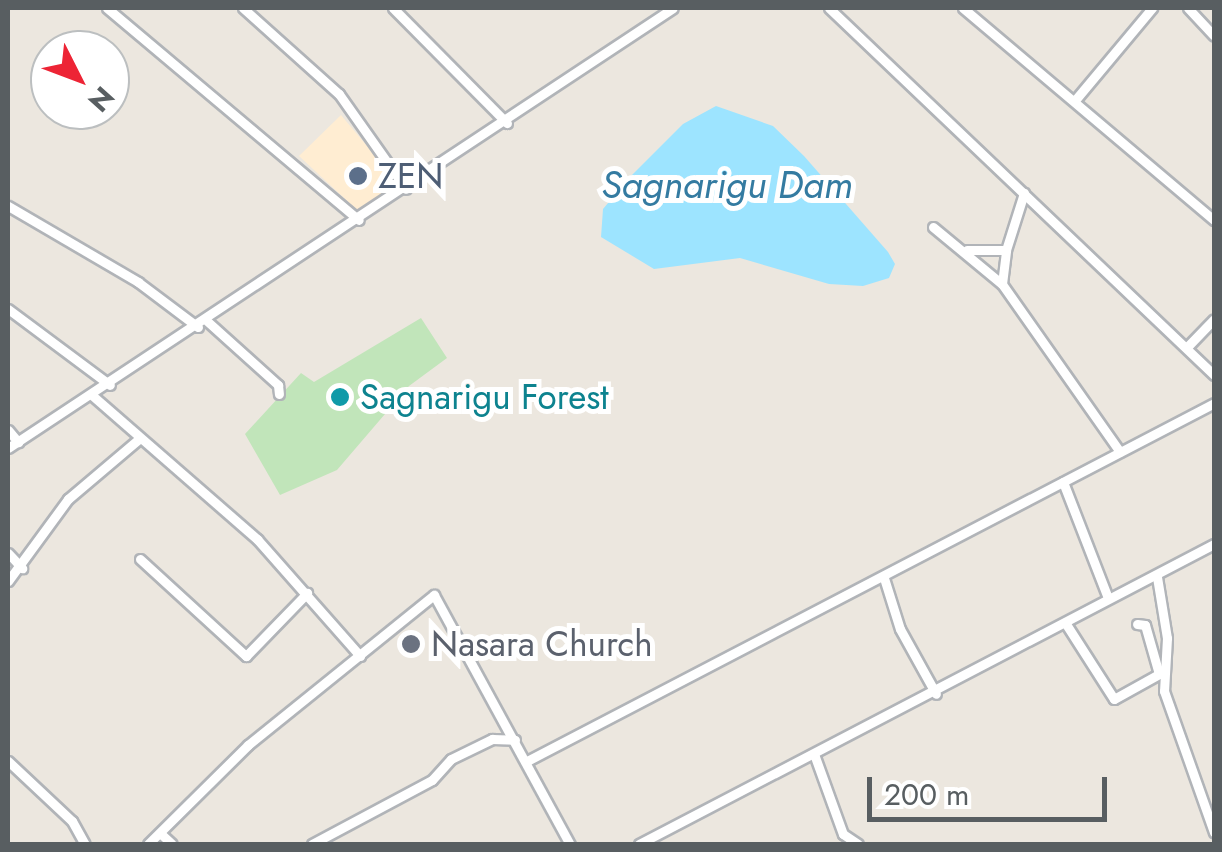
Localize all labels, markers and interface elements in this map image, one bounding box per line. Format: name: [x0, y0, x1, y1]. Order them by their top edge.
north arrow: [30, 30, 130, 130]
text: N: [79, 77, 124, 121]
place label: ZEN: [378, 155, 443, 197]
water label: Sagnarigu Dam: [601, 162, 853, 208]
marker: ZEN: [347, 165, 369, 187]
place label: Sagnarigu Forest: [360, 376, 609, 418]
marker: Sagnarigu Forest: [329, 386, 351, 408]
place label: Nasara Church: [431, 623, 653, 665]
marker: Nasara Church: [400, 633, 422, 655]
scale bar: [872, 757, 1112, 819]
text: 200 m: [884, 773, 969, 816]

